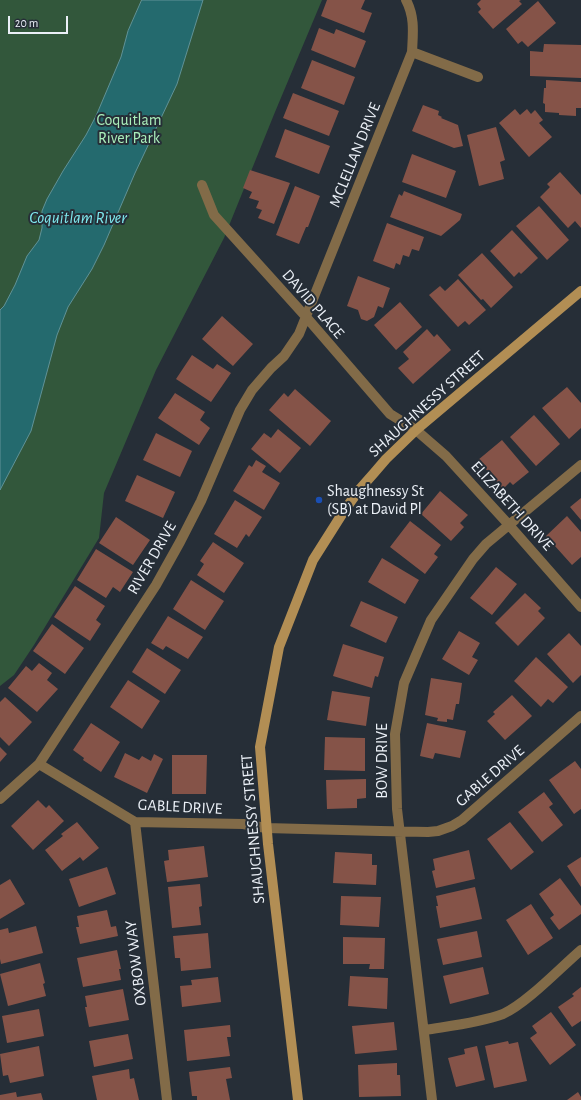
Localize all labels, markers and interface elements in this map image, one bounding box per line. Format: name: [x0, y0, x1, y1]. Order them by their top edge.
scale bar: [10, 8, 70, 34]
text: 20 m: [15, 17, 38, 29]
street label: MCLELLAN DRIVE: [325, 100, 385, 210]
park label: Coquitlam River Park: [96, 110, 162, 148]
water label: Coquitlam River: [29, 208, 127, 228]
street label: DAVID PLACE: [278, 266, 348, 342]
street label: SHAUGHNESSY STREET: [365, 347, 489, 461]
street label: ELIZABETH DRIVE: [467, 457, 557, 555]
place label: Shaughnessy St (SB) at David Pl: [327, 481, 424, 519]
marker: Shaughnessy St (SB) at David Pl: [314, 495, 324, 505]
street label: RIVER DRIVE: [123, 518, 181, 598]
street label: BOW DRIVE: [372, 723, 392, 799]
street label: GABLE DRIVE: [452, 741, 528, 811]
street label: SHAUGHNESSY STREET: [237, 753, 269, 905]
street label: GABLE DRIVE: [137, 795, 223, 819]
street label: OXBOW WAY: [121, 919, 151, 1007]

